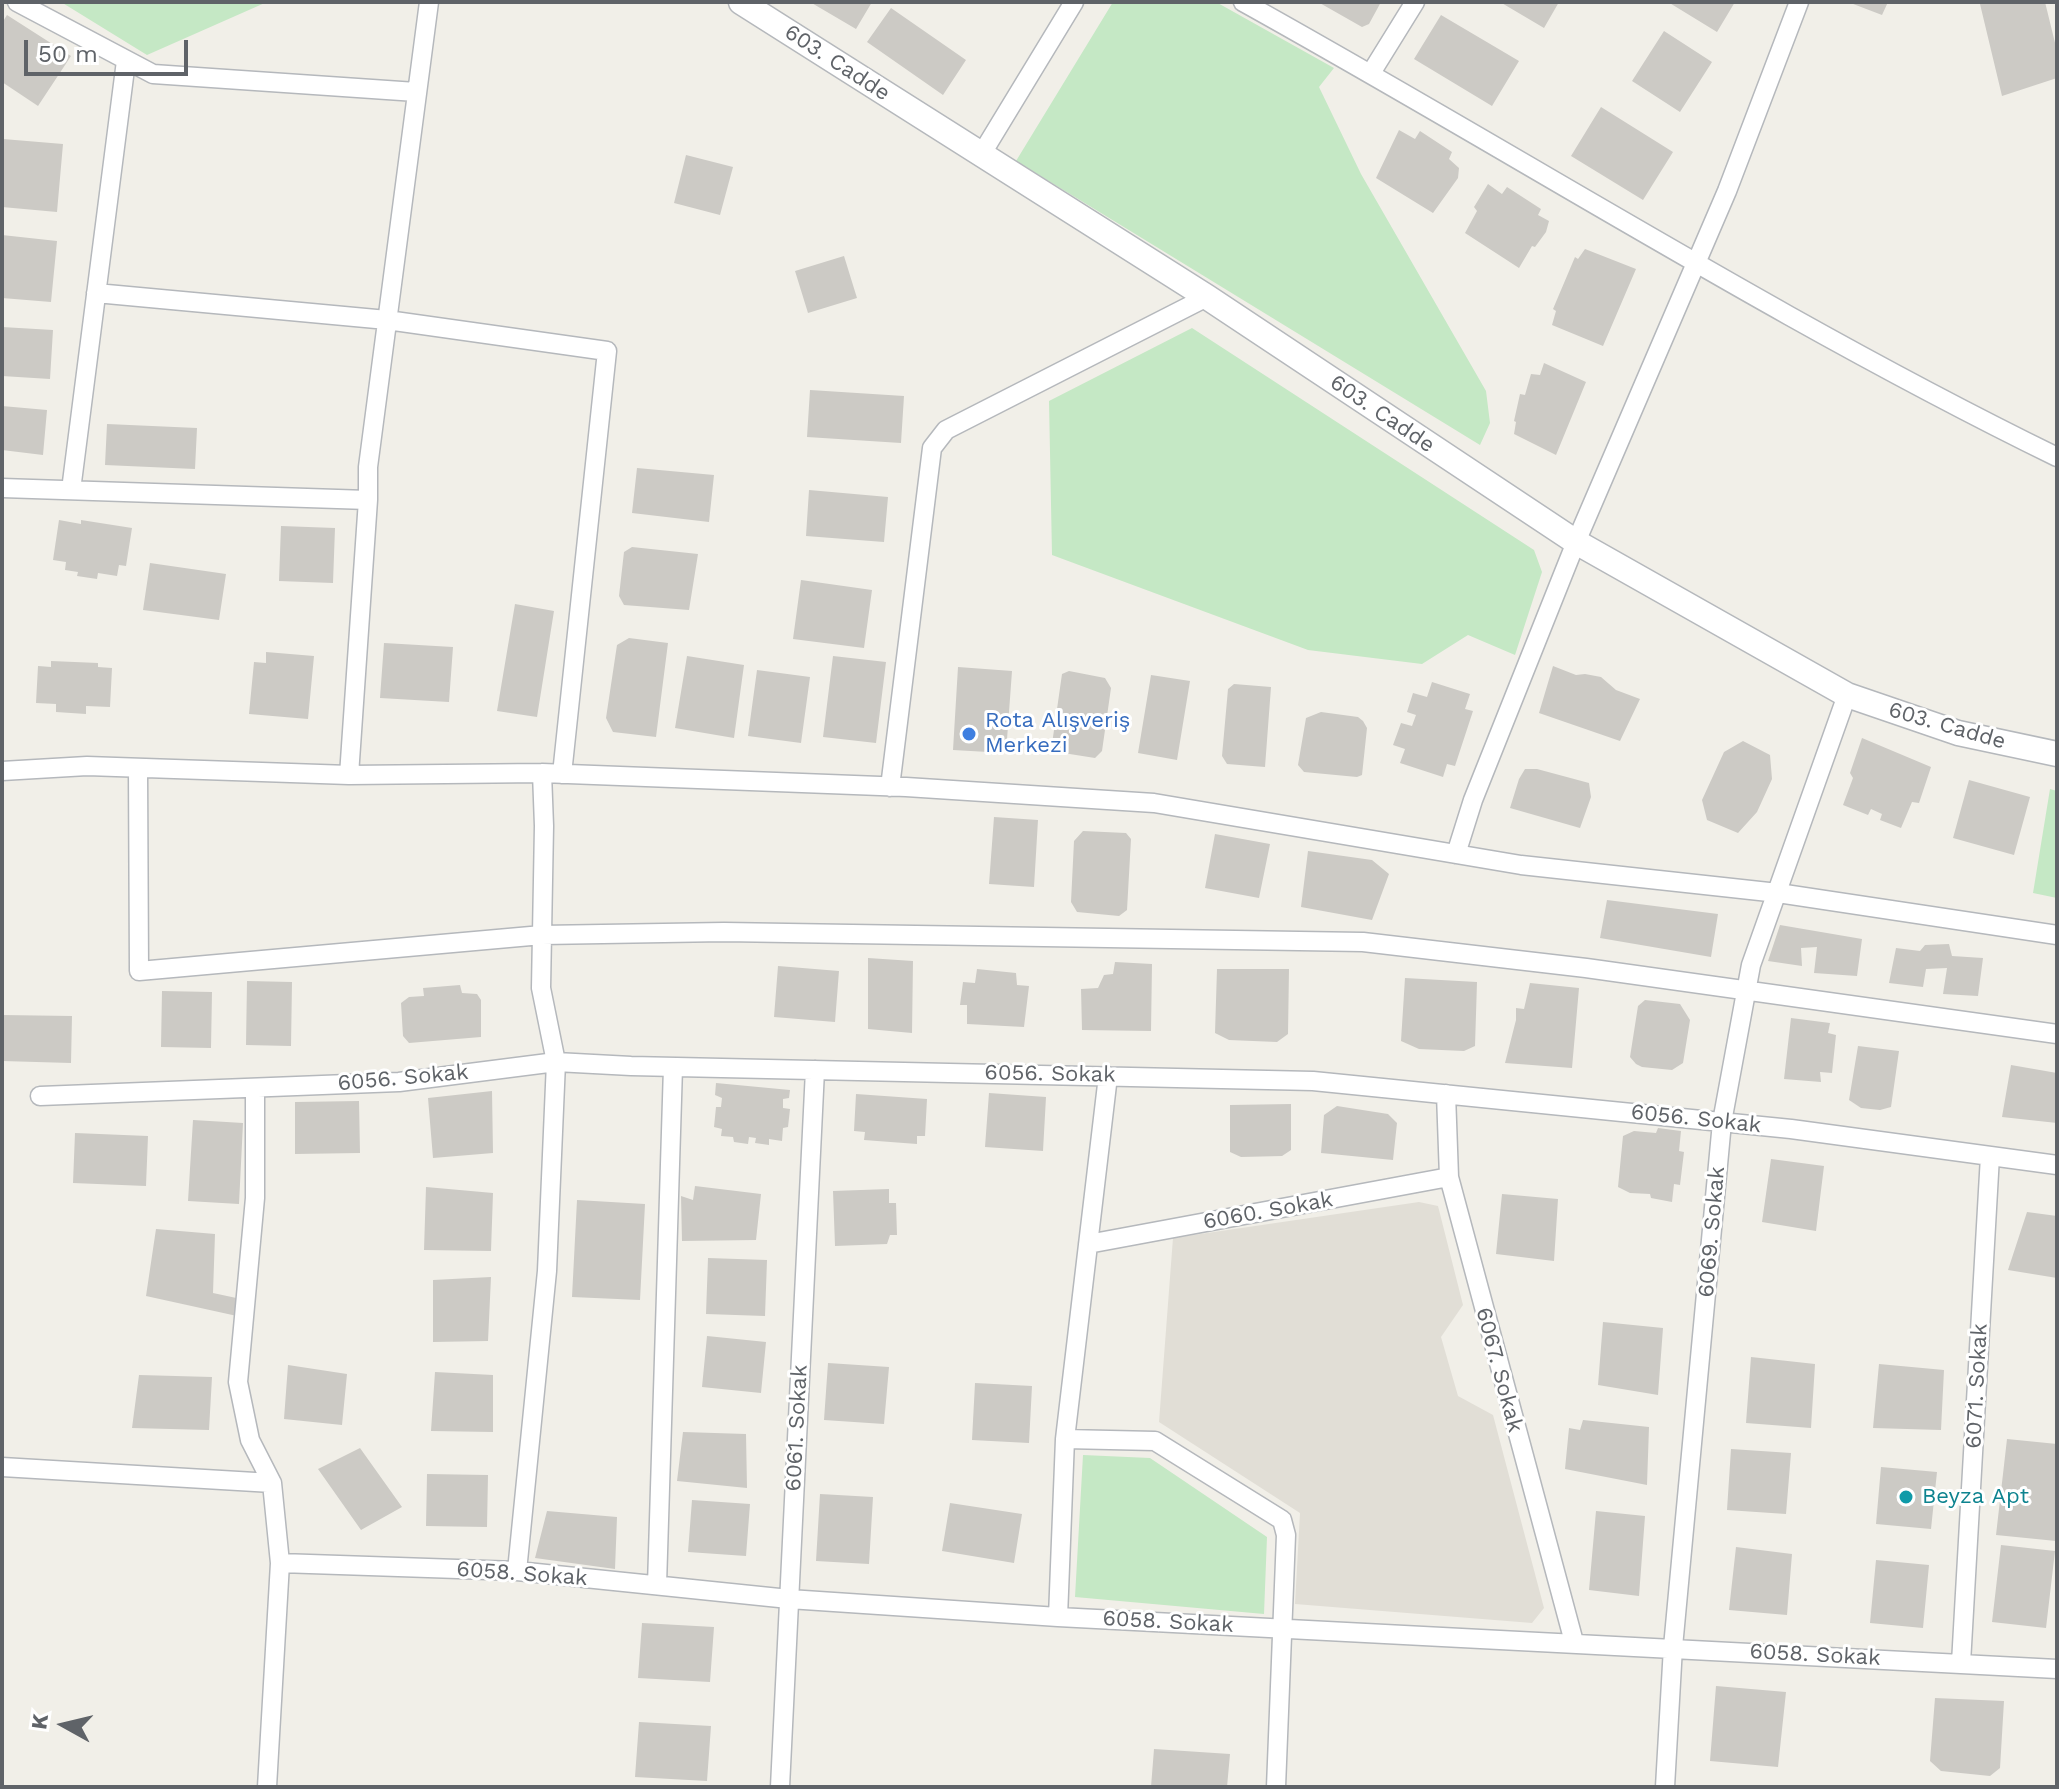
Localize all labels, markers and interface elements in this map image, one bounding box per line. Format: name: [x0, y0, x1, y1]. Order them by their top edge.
street label: 603. Cadde: [779, 19, 895, 107]
scale bar: [28, 24, 192, 74]
text: 50 m: [38, 40, 98, 68]
street label: 603. Cadde: [1325, 369, 1439, 459]
street label: 603. Cadde: [1885, 697, 2009, 755]
place label: Rota Alışveriş Merkezi: [985, 708, 1130, 760]
marker: Rota Alışveriş Merkezi: [960, 725, 978, 743]
street label: 6056. Sokak: [337, 1059, 469, 1097]
street label: 6056. Sokak: [984, 1060, 1116, 1088]
street label: 6056. Sokak: [1629, 1099, 1763, 1139]
street label: 6069. Sokak: [1693, 1165, 1731, 1299]
street label: 6060. Sokak: [1201, 1187, 1335, 1235]
street label: 6067. Sokak: [1470, 1305, 1528, 1435]
street label: 6071. Sokak: [1961, 1323, 1993, 1449]
street label: 6061. Sokak: [780, 1364, 814, 1492]
place label: Beyza Apt: [1922, 1484, 2029, 1510]
marker: Beyza Apt: [1897, 1488, 1915, 1506]
street label: 6058. Sokak: [456, 1556, 588, 1592]
street label: 6058. Sokak: [1102, 1605, 1234, 1639]
street label: 6058. Sokak: [1749, 1638, 1881, 1672]
north arrow: [24, 1685, 104, 1765]
text: K: [26, 1712, 53, 1731]

